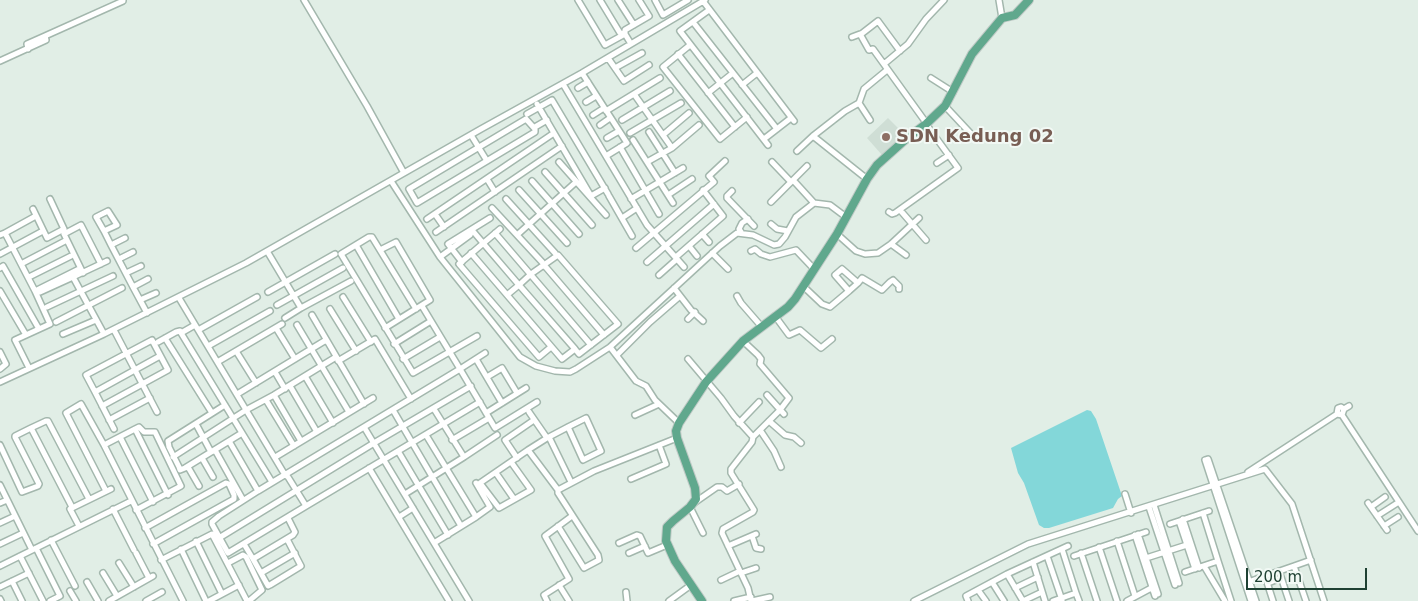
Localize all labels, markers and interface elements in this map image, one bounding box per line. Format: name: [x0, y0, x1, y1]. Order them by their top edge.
place label: SDN Kedung 02: [896, 126, 1054, 148]
marker: SDN Kedung 02: [880, 131, 892, 143]
scale bar: [1248, 558, 1369, 590]
text: 200 m: [1254, 568, 1302, 586]

